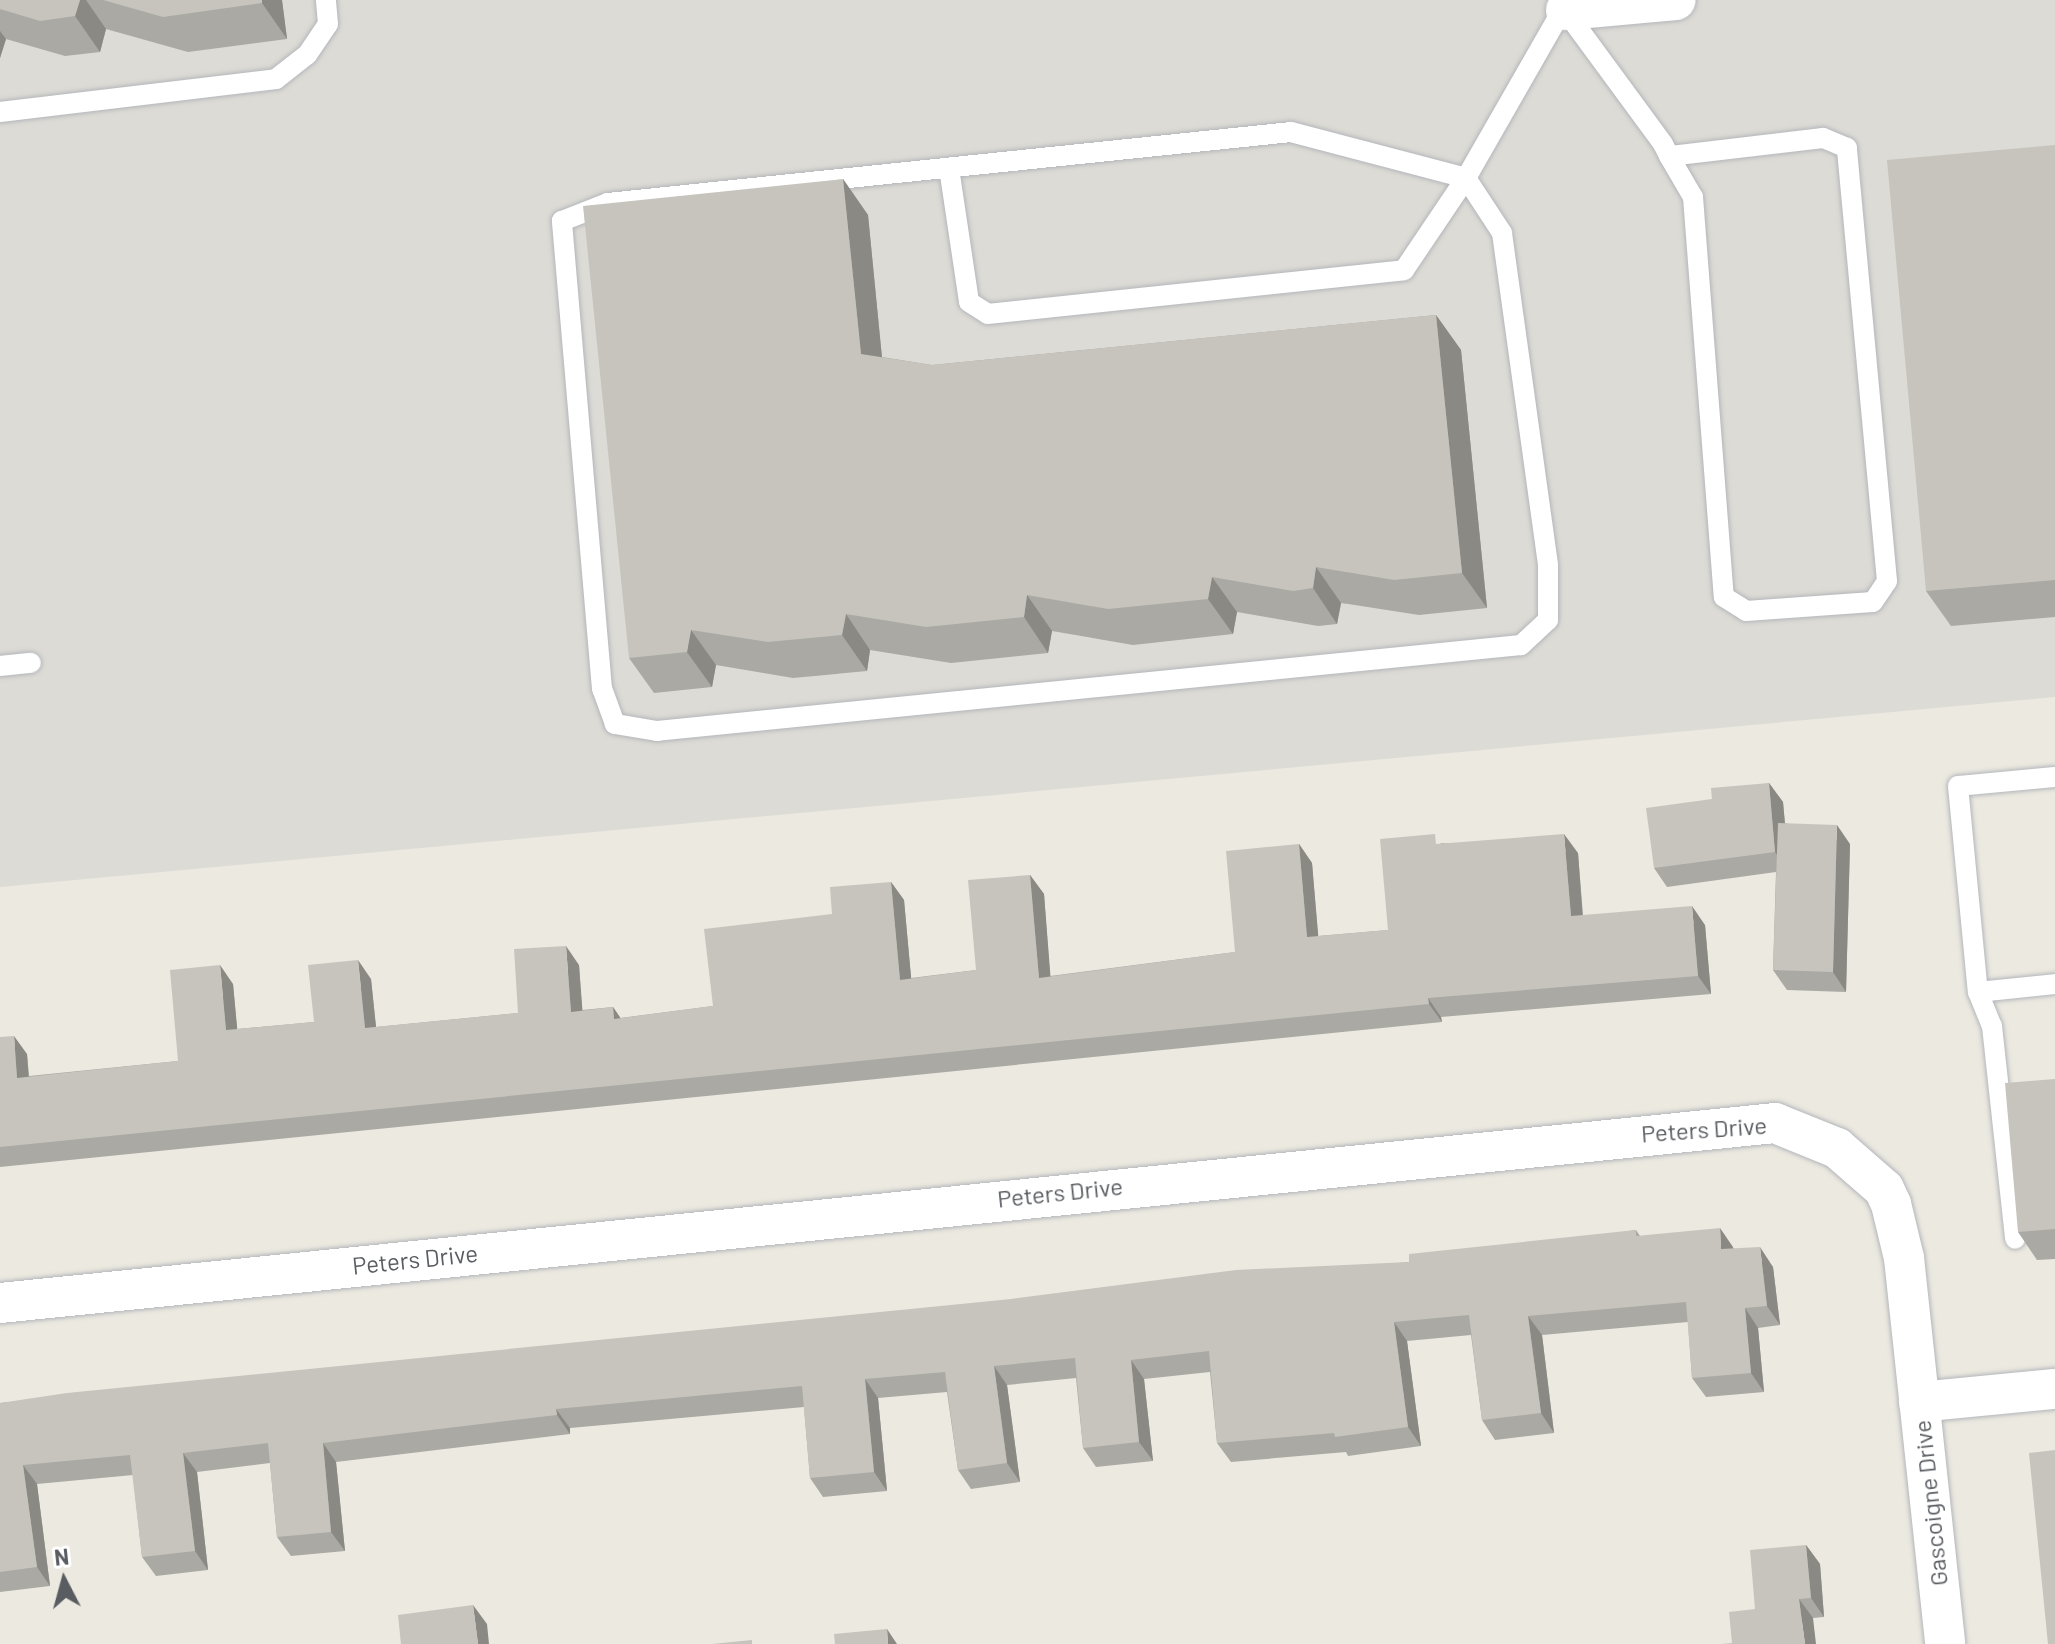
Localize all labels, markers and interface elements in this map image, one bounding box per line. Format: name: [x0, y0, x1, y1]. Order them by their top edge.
street label: Peters Drive: [1640, 1110, 1768, 1148]
street label: Peters Drive: [996, 1171, 1124, 1213]
street label: Peters Drive: [351, 1238, 479, 1280]
street label: Gascoigne Drive: [1907, 1419, 1953, 1587]
north arrow: [24, 1540, 104, 1620]
text: N: [53, 1542, 70, 1570]

